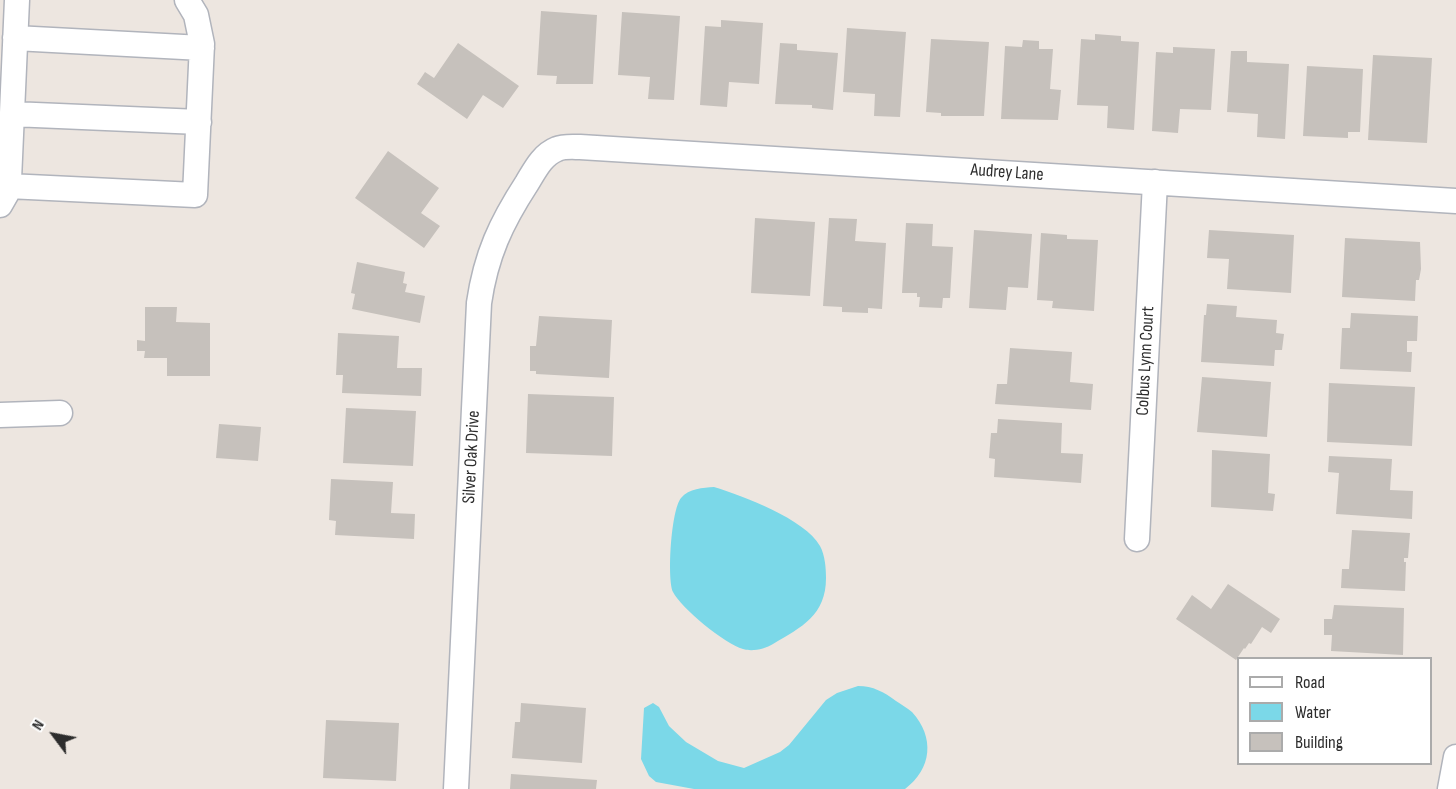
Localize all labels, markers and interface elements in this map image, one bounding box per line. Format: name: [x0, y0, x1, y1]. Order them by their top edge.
street label: Audrey Lane: [970, 160, 1044, 186]
street label: Colbus Lynn Court: [1132, 306, 1160, 416]
street label: Silver Oak Drive: [459, 410, 485, 504]
legend: [1237, 657, 1432, 765]
text: Road: [1295, 672, 1325, 693]
text: Water: [1295, 702, 1331, 723]
north arrow: [24, 705, 84, 765]
text: N: [28, 717, 49, 734]
text: Building: [1295, 732, 1343, 753]

